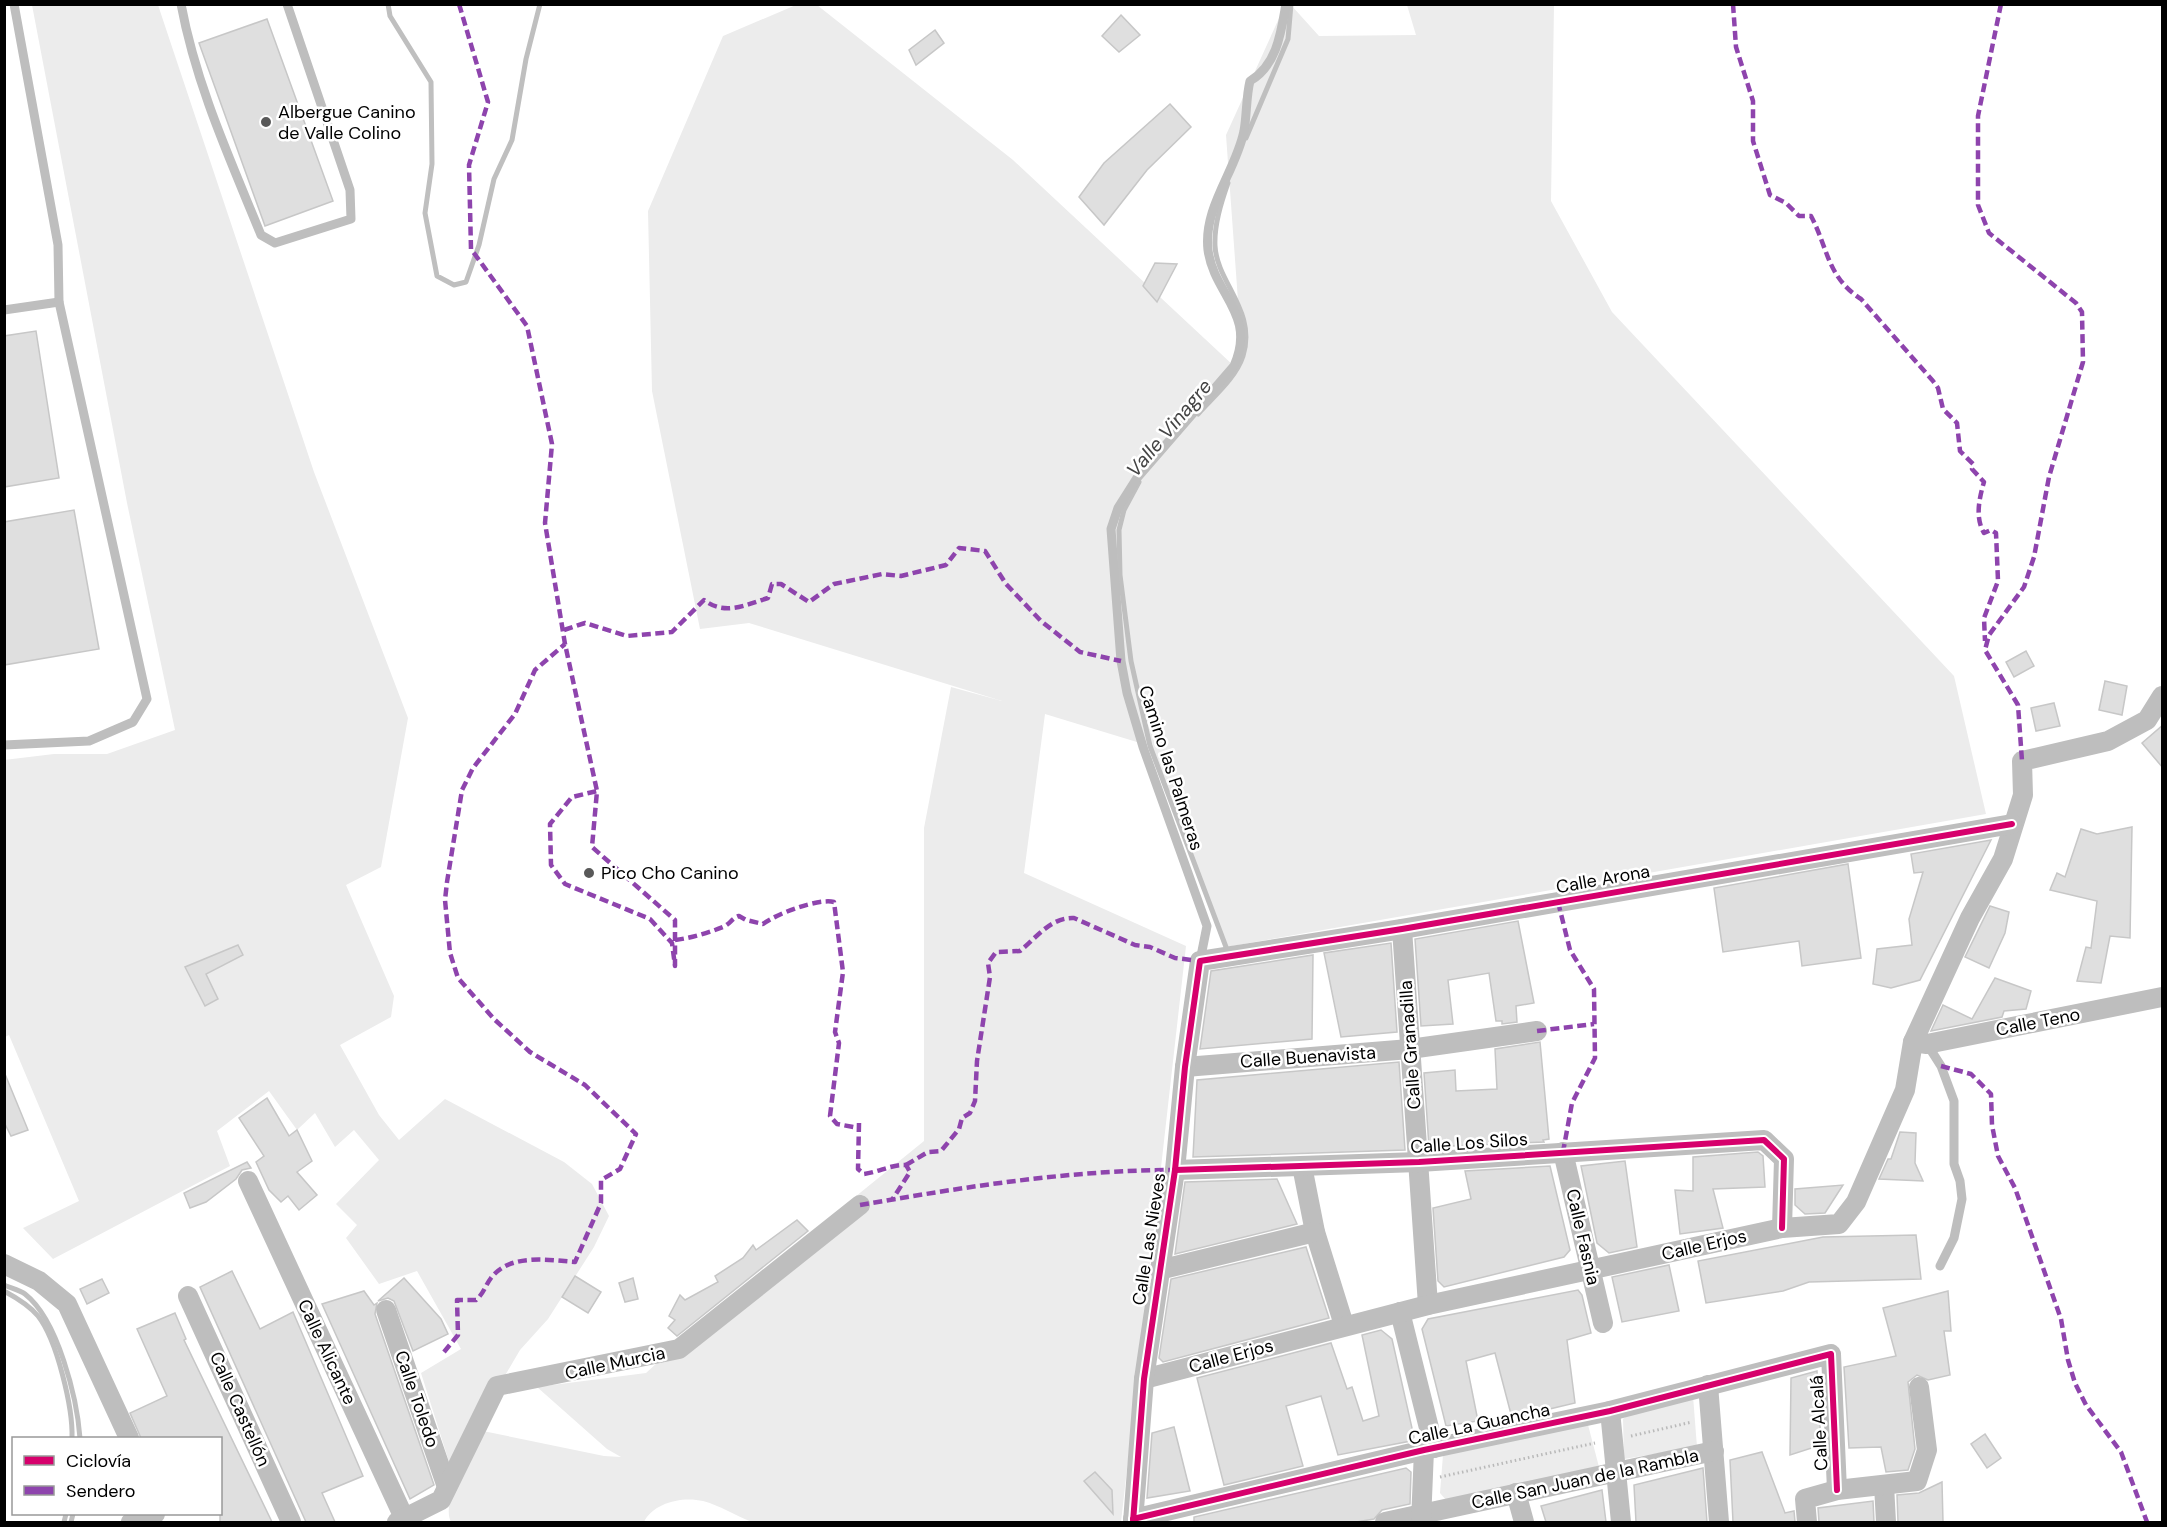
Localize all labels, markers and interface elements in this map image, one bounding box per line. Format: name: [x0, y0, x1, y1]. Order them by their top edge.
place label: Albergue Canino de Valle Colino: [278, 100, 416, 145]
marker: Albergue Canino de Valle Colino: [259, 115, 273, 129]
water label: Valle Vinagre: [1121, 374, 1217, 482]
street label: Camino las Palmeras: [1133, 682, 1209, 854]
street label: Calle Arona: [1554, 859, 1652, 899]
place label: Pico Cho Canino: [601, 861, 739, 885]
marker: Pico Cho Canino: [582, 866, 596, 880]
street label: Calle Granadilla: [1394, 980, 1426, 1110]
street label: Calle Teno: [1994, 1002, 2082, 1042]
street label: Calle Buenavista: [1239, 1040, 1377, 1074]
street label: Calle Los Silos: [1409, 1127, 1529, 1159]
street label: Calle Las Nieves: [1127, 1171, 1171, 1307]
street label: Calle Fasnia: [1560, 1187, 1606, 1287]
street label: Calle Erjos: [1659, 1224, 1749, 1266]
street label: Calle Alicante: [292, 1296, 362, 1408]
street label: Calle Erjos: [1186, 1333, 1276, 1379]
street label: Calle Murcia: [563, 1341, 667, 1385]
street label: Calle Toledo: [389, 1347, 445, 1451]
street label: Calle Castellón: [204, 1348, 276, 1470]
street label: Calle Alcalá: [1805, 1375, 1833, 1471]
street label: Calle La Guancha: [1406, 1397, 1552, 1451]
legend: [12, 1437, 222, 1515]
street label: Calle San Juan de la Rambla: [1469, 1443, 1701, 1515]
text: Ciclovía: [66, 1449, 131, 1473]
text: Sendero: [66, 1479, 136, 1503]

